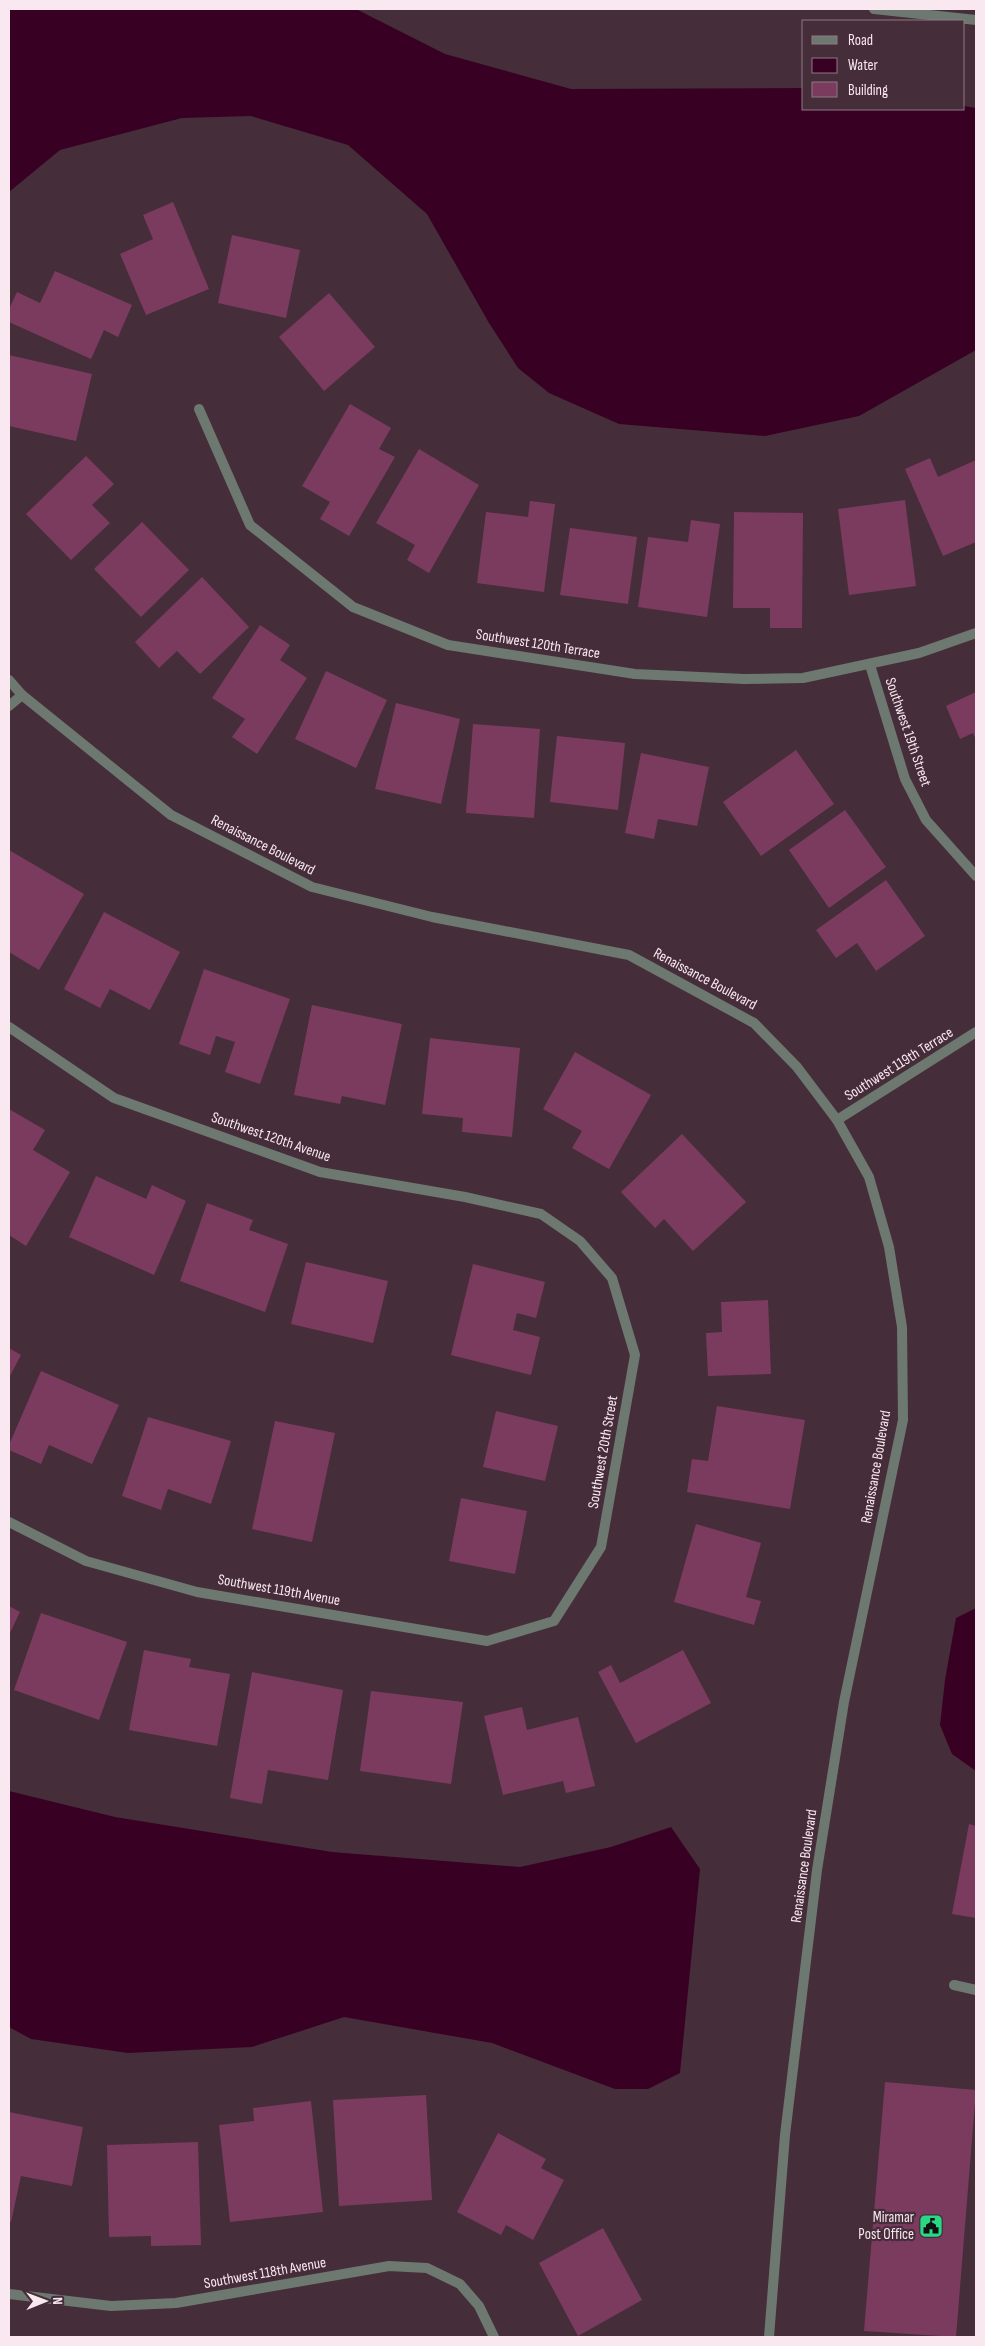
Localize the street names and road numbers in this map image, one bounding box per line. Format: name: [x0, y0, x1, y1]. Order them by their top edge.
street label: Southwest 120th Terrace: [475, 625, 601, 663]
street label: Southwest 19th Street: [881, 675, 936, 789]
street label: Renaissance Boulevard: [208, 811, 318, 879]
street label: Renaissance Boulevard: [650, 944, 760, 1014]
street label: Southwest 119th Terrace: [841, 1023, 957, 1105]
street label: Southwest 120th Avenue: [209, 1108, 333, 1166]
street label: Southwest 20th Street: [584, 1394, 622, 1510]
street label: Renaissance Boulevard: [857, 1409, 895, 1525]
street label: Southwest 119th Avenue: [216, 1570, 342, 1610]
street label: Renaissance Boulevard: [787, 1808, 821, 1924]
street label: Southwest 118th Avenue: [202, 2253, 328, 2293]

